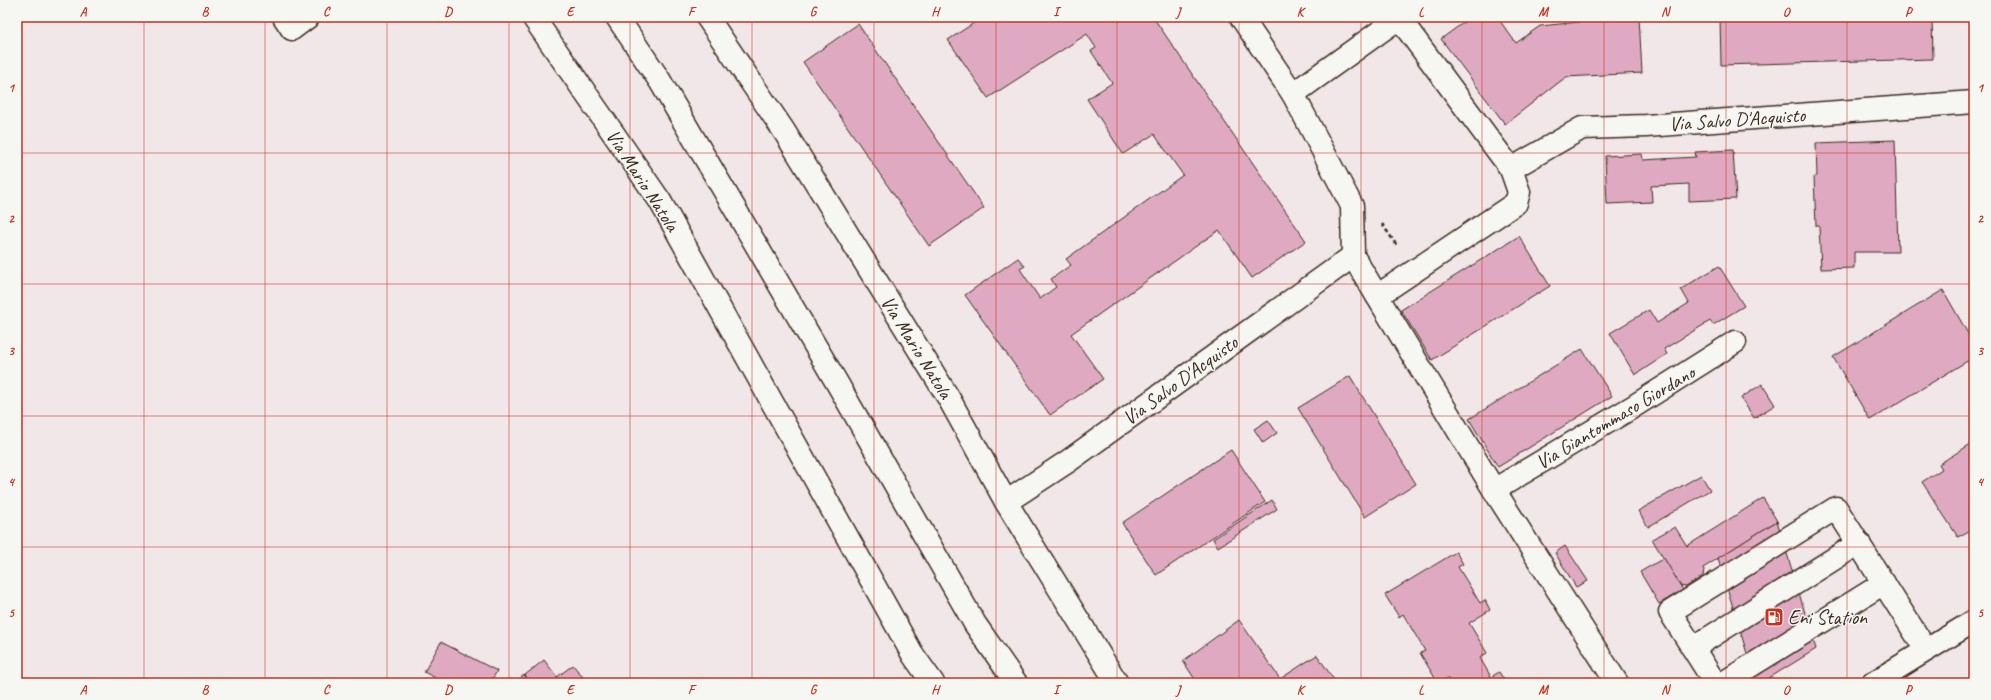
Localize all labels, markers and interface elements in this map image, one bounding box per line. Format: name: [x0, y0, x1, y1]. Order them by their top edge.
text: A: [80, 4, 88, 20]
text: B: [202, 4, 210, 20]
text: C: [323, 4, 331, 20]
text: D: [444, 4, 453, 20]
text: E: [567, 4, 576, 20]
text: F: [688, 4, 697, 20]
text: G: [810, 4, 818, 20]
text: H: [931, 4, 941, 20]
text: I: [1053, 4, 1062, 20]
text: J: [1175, 4, 1182, 20]
text: K: [1297, 4, 1307, 20]
text: L: [1418, 4, 1425, 20]
text: M: [1538, 4, 1549, 20]
text: N: [1661, 4, 1672, 20]
text: O: [1783, 4, 1792, 20]
text: P: [1905, 4, 1914, 20]
text: 1: [8, 80, 16, 96]
text: 1: [1977, 80, 1985, 96]
street label: Via Salvo D'Acquisto: [1668, 102, 1807, 137]
street label: Via Mario Natola: [600, 125, 686, 238]
text: 2: [8, 211, 15, 227]
text: 2: [1977, 211, 1984, 227]
street label: Via Mario Natola: [875, 291, 959, 405]
street label: Via Salvo D'Acquisto: [1118, 330, 1244, 431]
text: 3: [8, 343, 15, 359]
text: 3: [1977, 343, 1984, 359]
street label: Via Giantommaso Giordano: [1531, 359, 1701, 475]
text: 4: [8, 474, 16, 490]
text: 4: [1977, 474, 1985, 490]
text: 5: [8, 605, 15, 621]
place label: Eni Station: [1788, 605, 1868, 630]
text: 5: [1977, 605, 1984, 621]
fuel station icon: Eni Station: [1763, 606, 1785, 628]
text: A: [80, 682, 88, 698]
text: B: [202, 682, 210, 698]
text: C: [323, 682, 331, 698]
text: D: [444, 682, 453, 698]
text: E: [567, 682, 576, 698]
text: F: [688, 682, 697, 698]
text: G: [810, 682, 818, 698]
text: H: [931, 682, 941, 698]
text: I: [1053, 682, 1062, 698]
text: J: [1175, 682, 1182, 698]
text: K: [1297, 682, 1307, 698]
text: L: [1418, 682, 1425, 698]
text: M: [1538, 682, 1549, 698]
text: N: [1661, 682, 1672, 698]
text: O: [1783, 682, 1792, 698]
text: P: [1905, 682, 1914, 698]

